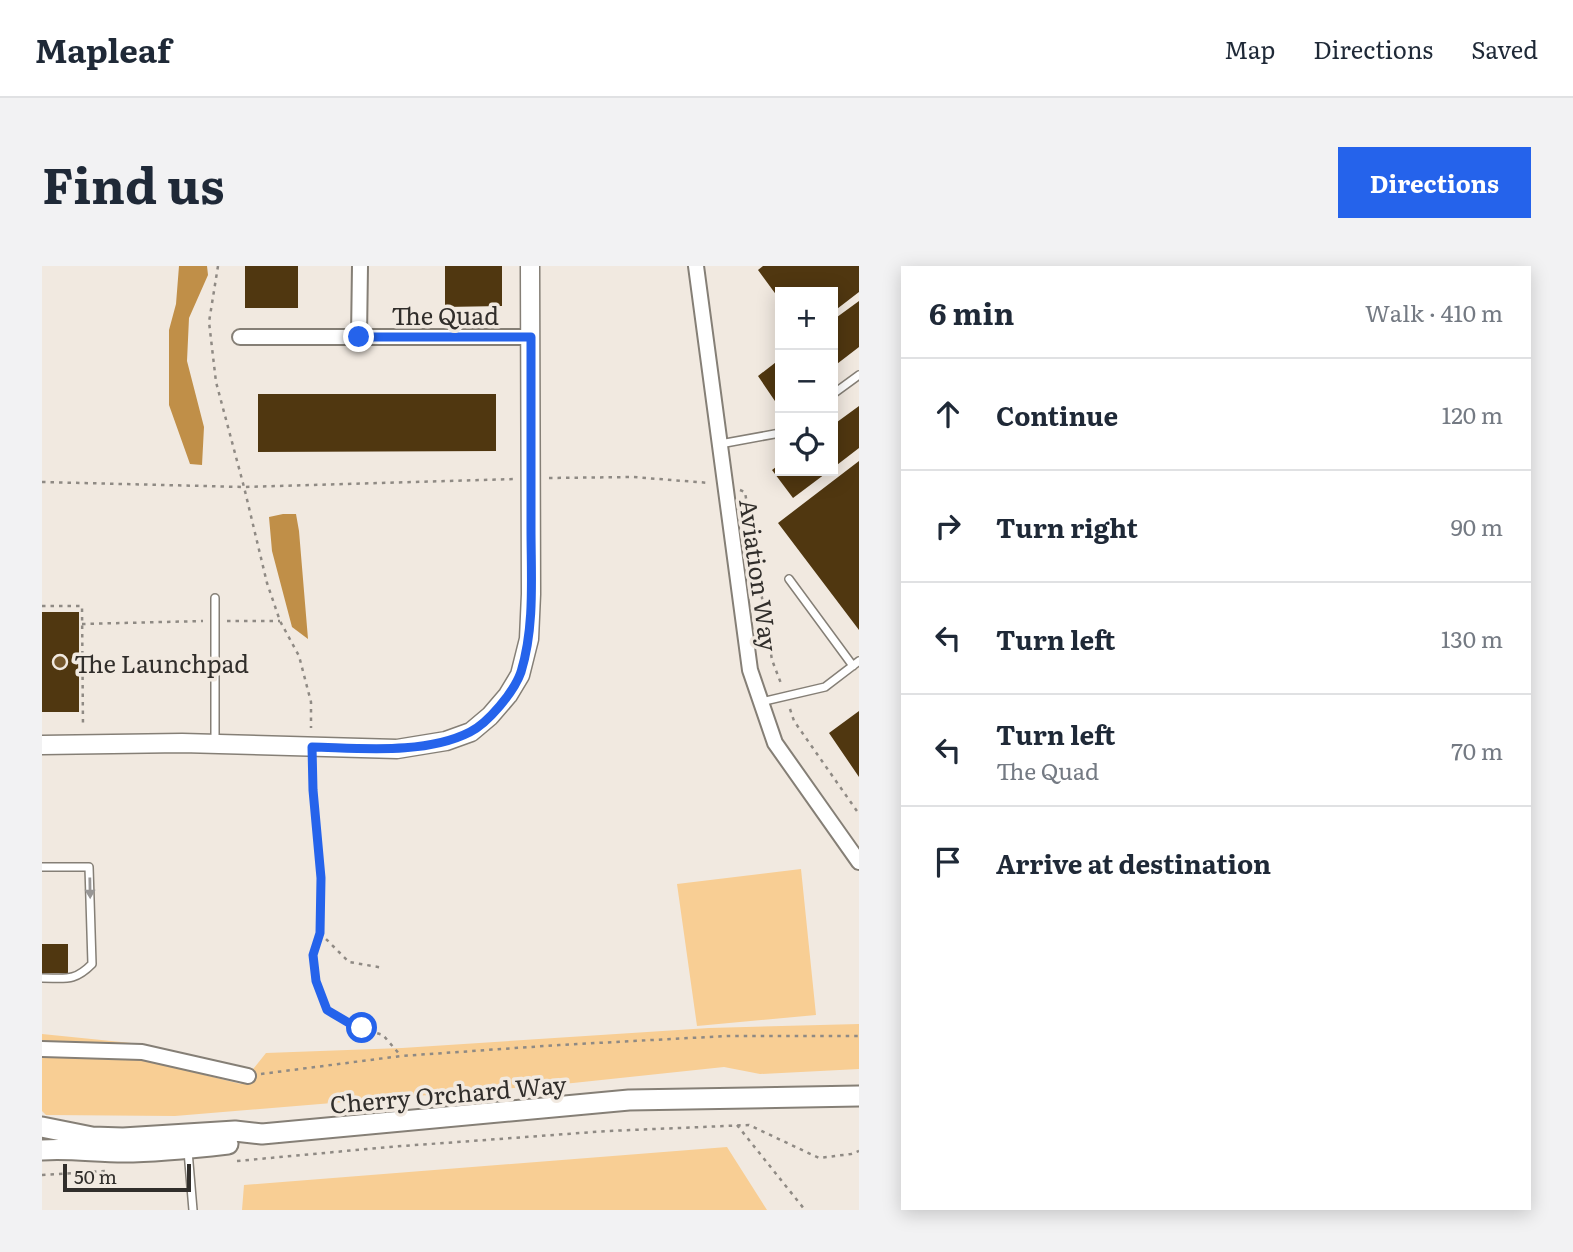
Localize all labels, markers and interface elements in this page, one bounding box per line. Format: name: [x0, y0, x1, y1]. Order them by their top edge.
text: Mapleaf: [35, 24, 171, 73]
text: Map: [1224, 31, 1275, 66]
text: Directions: [1313, 31, 1433, 66]
text: Saved: [1471, 31, 1538, 66]
text: Find us: [42, 146, 225, 219]
button: Directions: [1338, 147, 1531, 218]
map controls: [775, 287, 838, 476]
button: +: [775, 287, 838, 350]
text: 6 min: [929, 290, 1014, 334]
text: Walk · 410 m: [1365, 295, 1503, 329]
street label: The Quad: [391, 297, 499, 332]
route end: [343, 321, 374, 352]
button: −: [775, 350, 838, 413]
icon: ahead: [929, 395, 967, 433]
text: Continue: [996, 395, 1118, 434]
text: 120 m: [1442, 397, 1503, 431]
button: locate: [775, 413, 838, 476]
street label: Aviation Way: [732, 497, 788, 654]
icon: right: [929, 507, 967, 545]
text: Turn right: [996, 507, 1138, 546]
text: 90 m: [1451, 509, 1503, 543]
icon: left: [929, 619, 967, 657]
text: Turn left: [996, 619, 1115, 658]
text: 130 m: [1441, 621, 1503, 655]
place label: The Launchpad: [74, 645, 249, 680]
marker: The Launchpad: [52, 654, 68, 670]
text: Turn left: [996, 714, 1115, 753]
icon: left: [929, 731, 967, 769]
text: 70 m: [1451, 733, 1503, 767]
text: The Quad: [996, 753, 1099, 787]
icon: arrive: [929, 843, 967, 881]
text: Arrive at destination: [996, 843, 1271, 882]
one-way arrow: [84, 877, 95, 899]
route start: [346, 1012, 377, 1043]
street label: Cherry Orchard Way: [328, 1065, 568, 1121]
scale bar: [63, 1161, 191, 1193]
text: 50 m: [74, 1162, 117, 1190]

